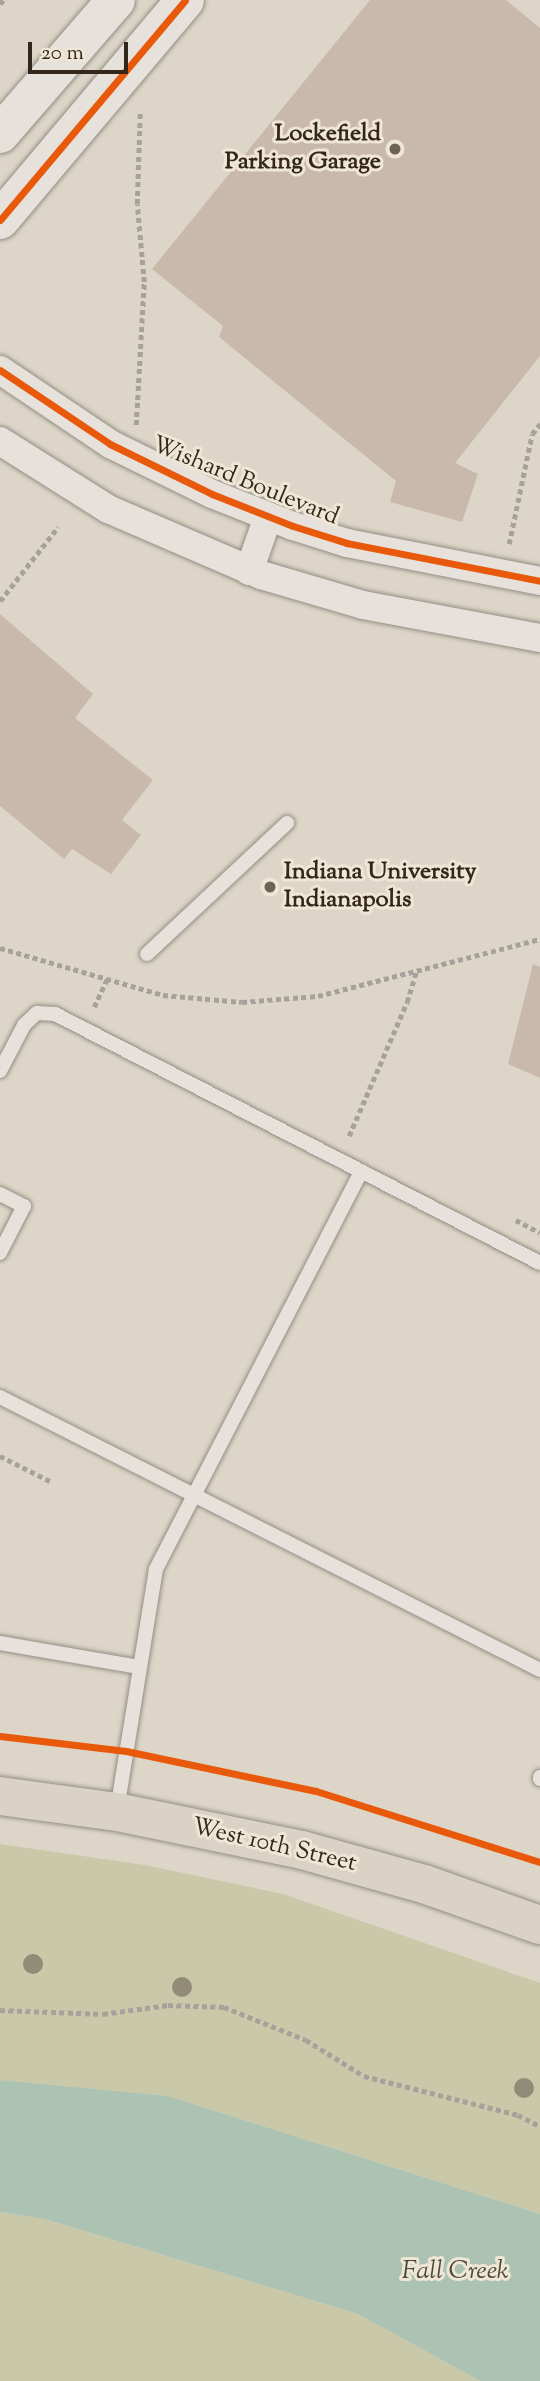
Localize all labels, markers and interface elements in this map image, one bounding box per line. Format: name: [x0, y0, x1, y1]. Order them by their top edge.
scale bar: [32, 28, 131, 72]
text: 20 m: [41, 39, 84, 69]
place label: Lockefield Parking Garage: [225, 121, 381, 177]
marker: Lockefield Parking Garage: [387, 141, 403, 157]
street label: Wishard Boulevard: [147, 431, 343, 533]
place label: Indiana University Indianapolis: [284, 859, 476, 915]
marker: Indiana University Indianapolis: [262, 879, 278, 895]
street label: West 10th Street: [189, 1813, 359, 1879]
water label: Fall Creek: [401, 2256, 509, 2288]

